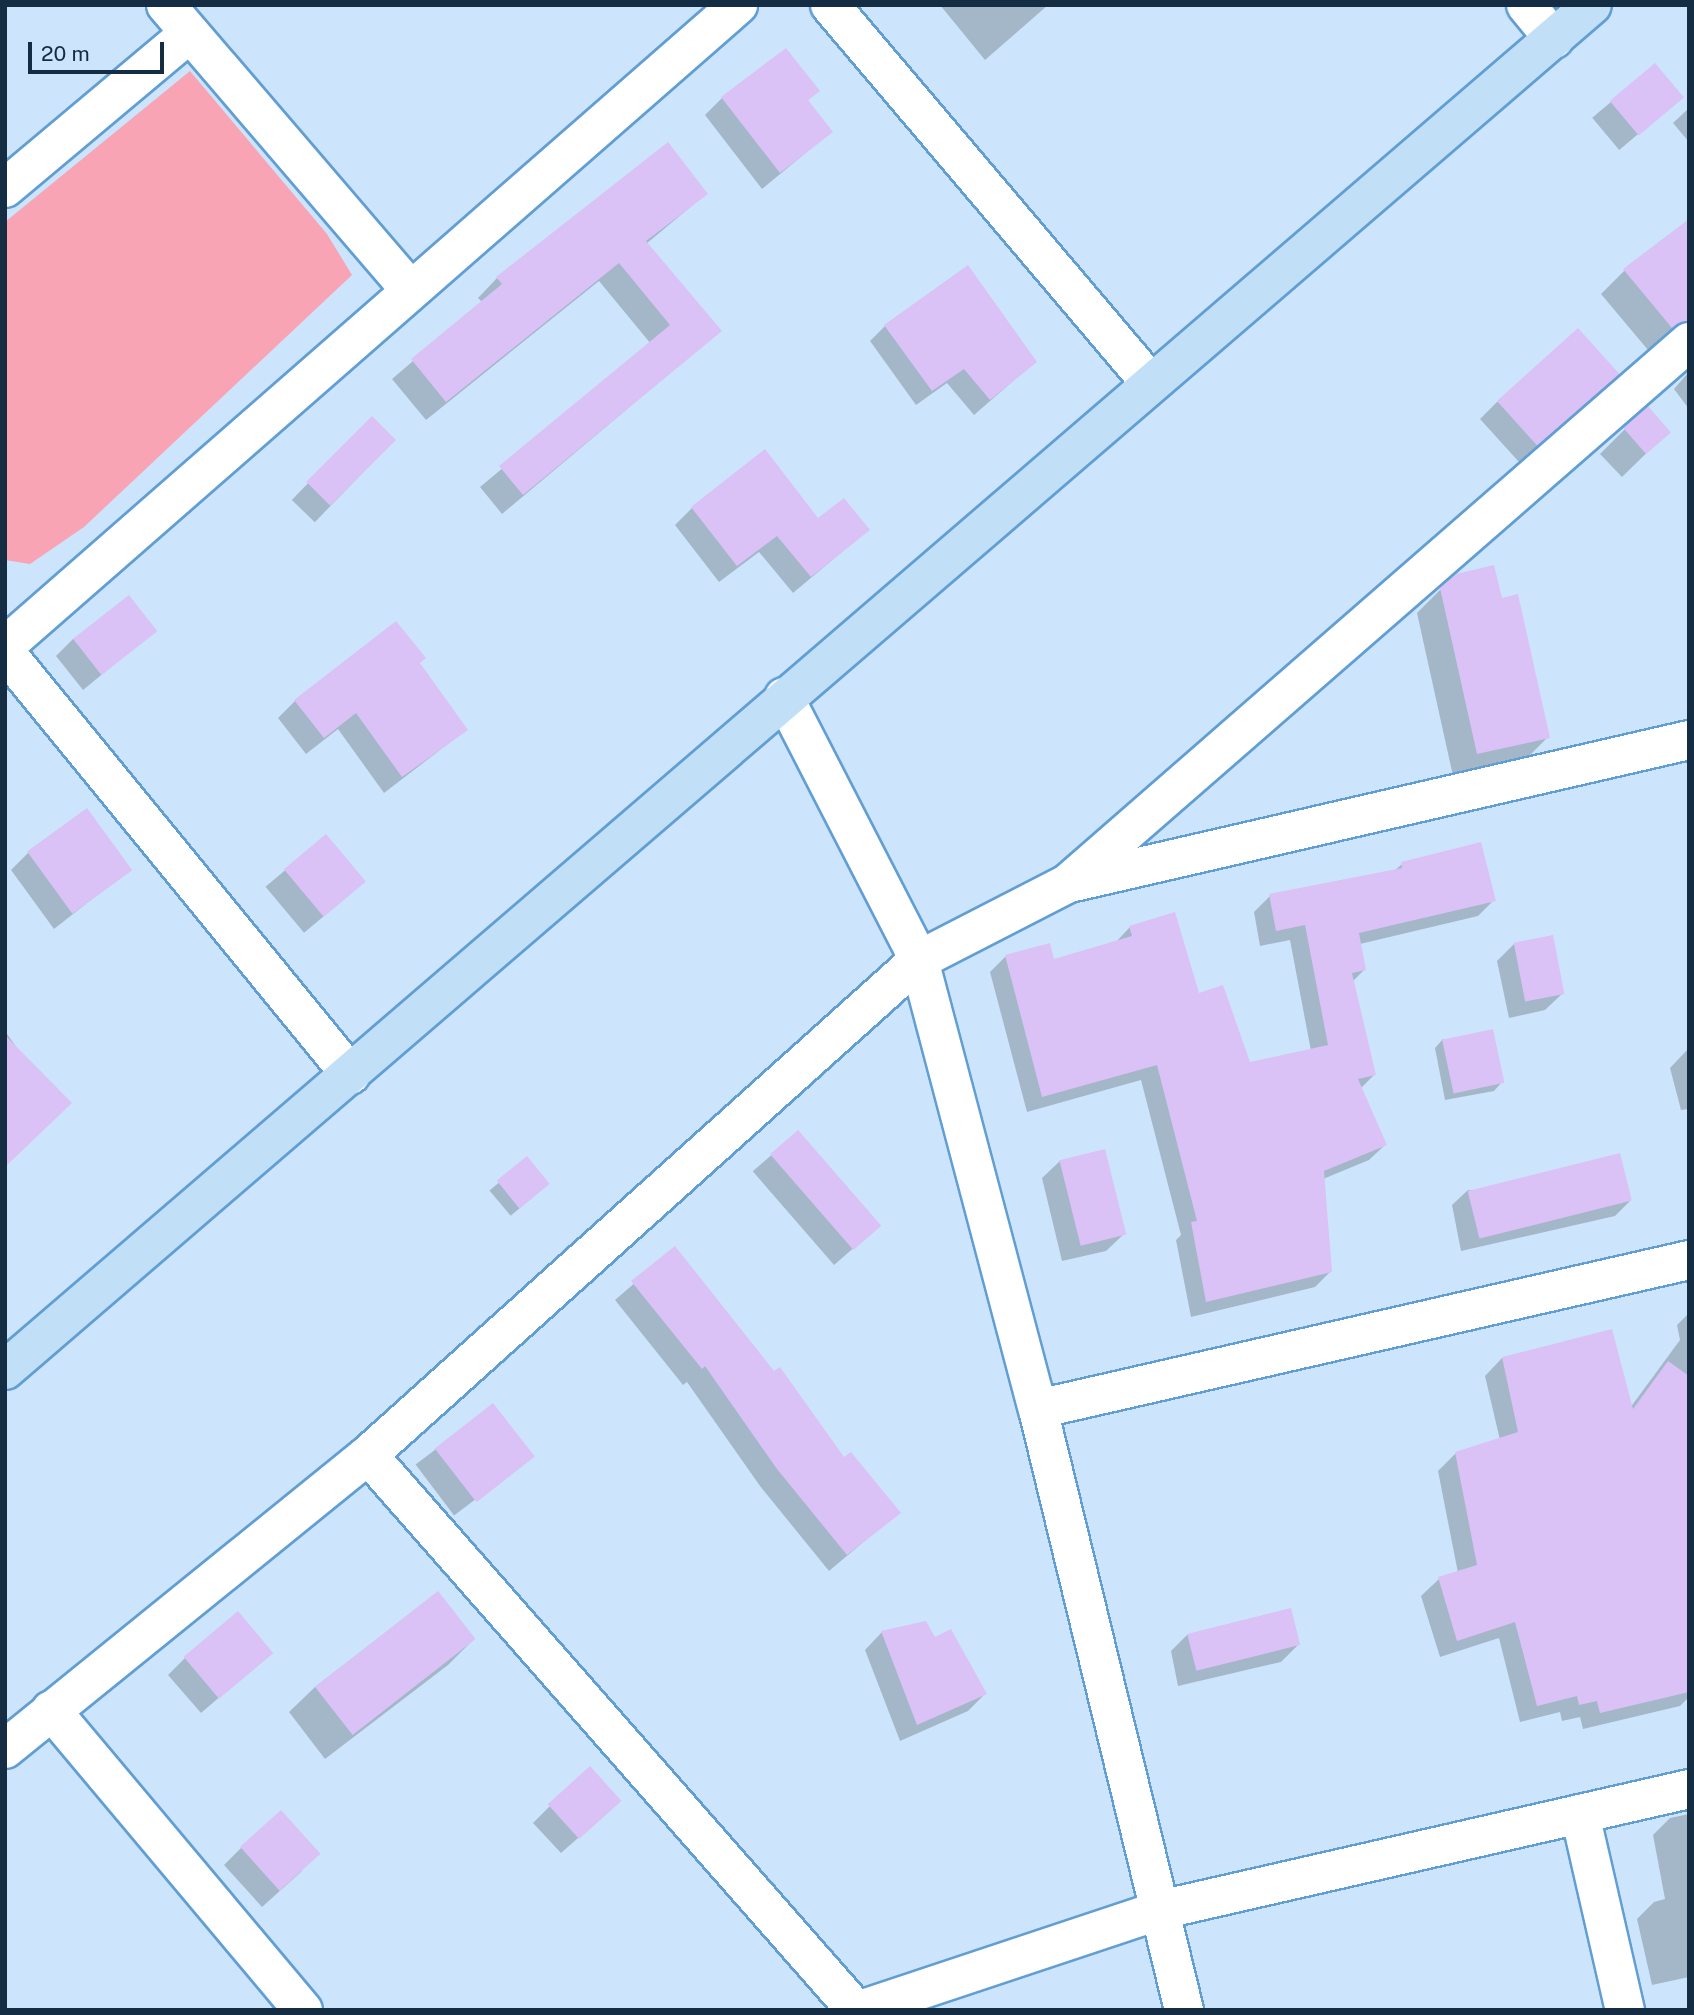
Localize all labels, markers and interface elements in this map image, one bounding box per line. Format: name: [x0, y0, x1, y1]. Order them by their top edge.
scale bar: [32, 28, 168, 72]
text: 20 m: [41, 41, 90, 66]

